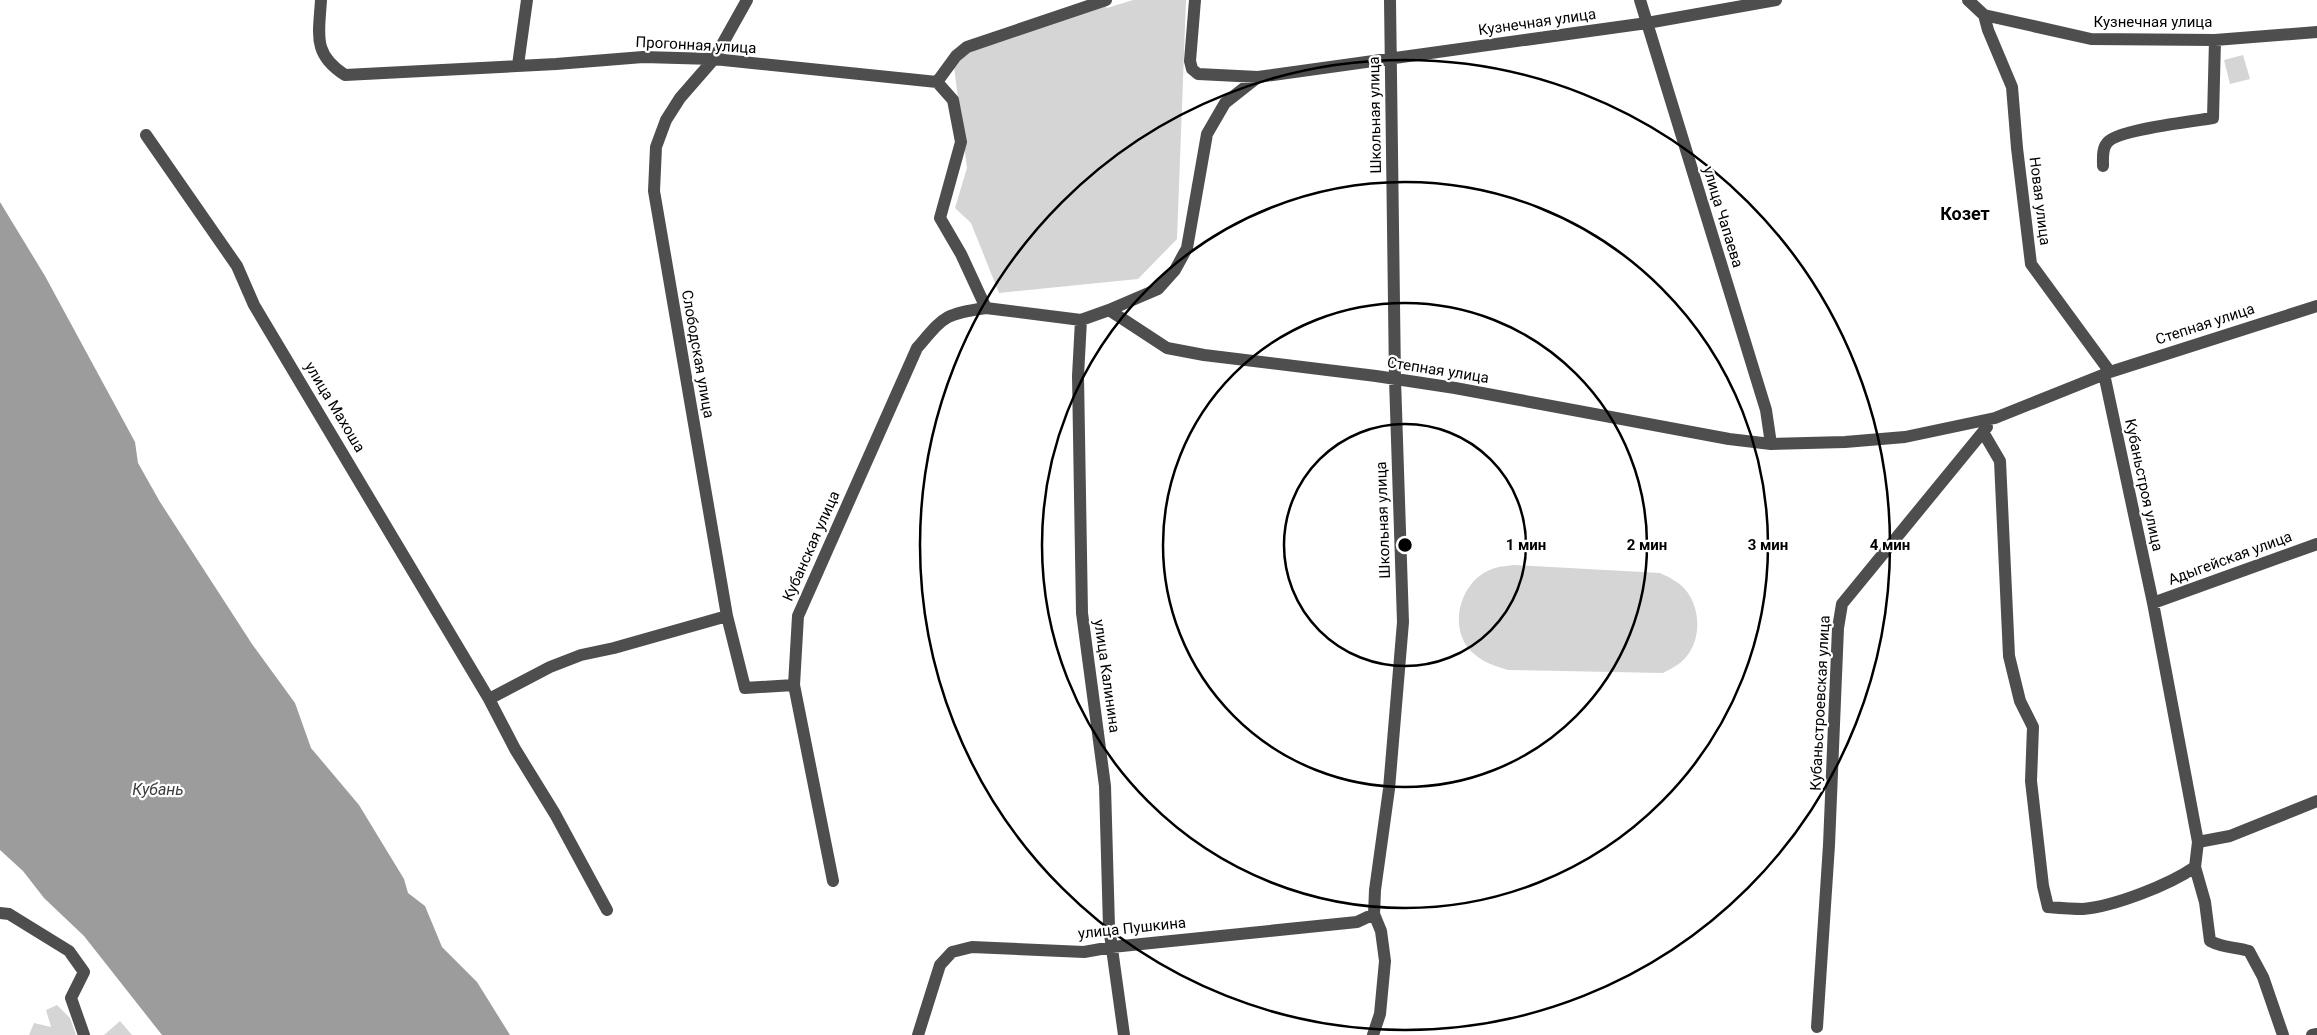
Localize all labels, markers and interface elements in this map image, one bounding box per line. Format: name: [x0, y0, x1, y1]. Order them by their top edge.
street label: Кузнечная улица: [1477, 5, 1597, 39]
street label: Кузнечная улица: [2094, 13, 2212, 31]
street label: Прогонная улица: [635, 33, 757, 57]
street label: Школьная улица: [1365, 56, 1385, 174]
street label: Новая улица: [2026, 156, 2054, 246]
street label: улица Чапаева: [1699, 164, 1747, 270]
district label: Козет: [1940, 203, 1990, 224]
street label: Слободская улица: [678, 289, 718, 419]
street label: Степная улица: [2153, 300, 2257, 348]
street label: Степная улица: [1386, 353, 1490, 387]
street label: улица Махоша: [301, 359, 369, 455]
street label: Кубаньстроя улица: [2121, 417, 2167, 553]
street label: Школьная улица: [1372, 461, 1394, 579]
street label: Кубанская улица: [779, 488, 843, 604]
street label: Адыгейская улица: [2166, 527, 2294, 589]
centre of rings: [1396, 536, 1414, 554]
text: 1 мин: [1506, 536, 1546, 554]
text: 2 мин: [1627, 536, 1667, 554]
text: 3 мин: [1748, 536, 1788, 554]
text: 4 мин: [1870, 536, 1910, 554]
street label: Кубаньстроевская улица: [1806, 615, 1834, 791]
street label: улица Калинина: [1090, 618, 1124, 734]
water label: Кубань: [132, 780, 184, 799]
street label: улица Пушкина: [1077, 913, 1187, 943]

